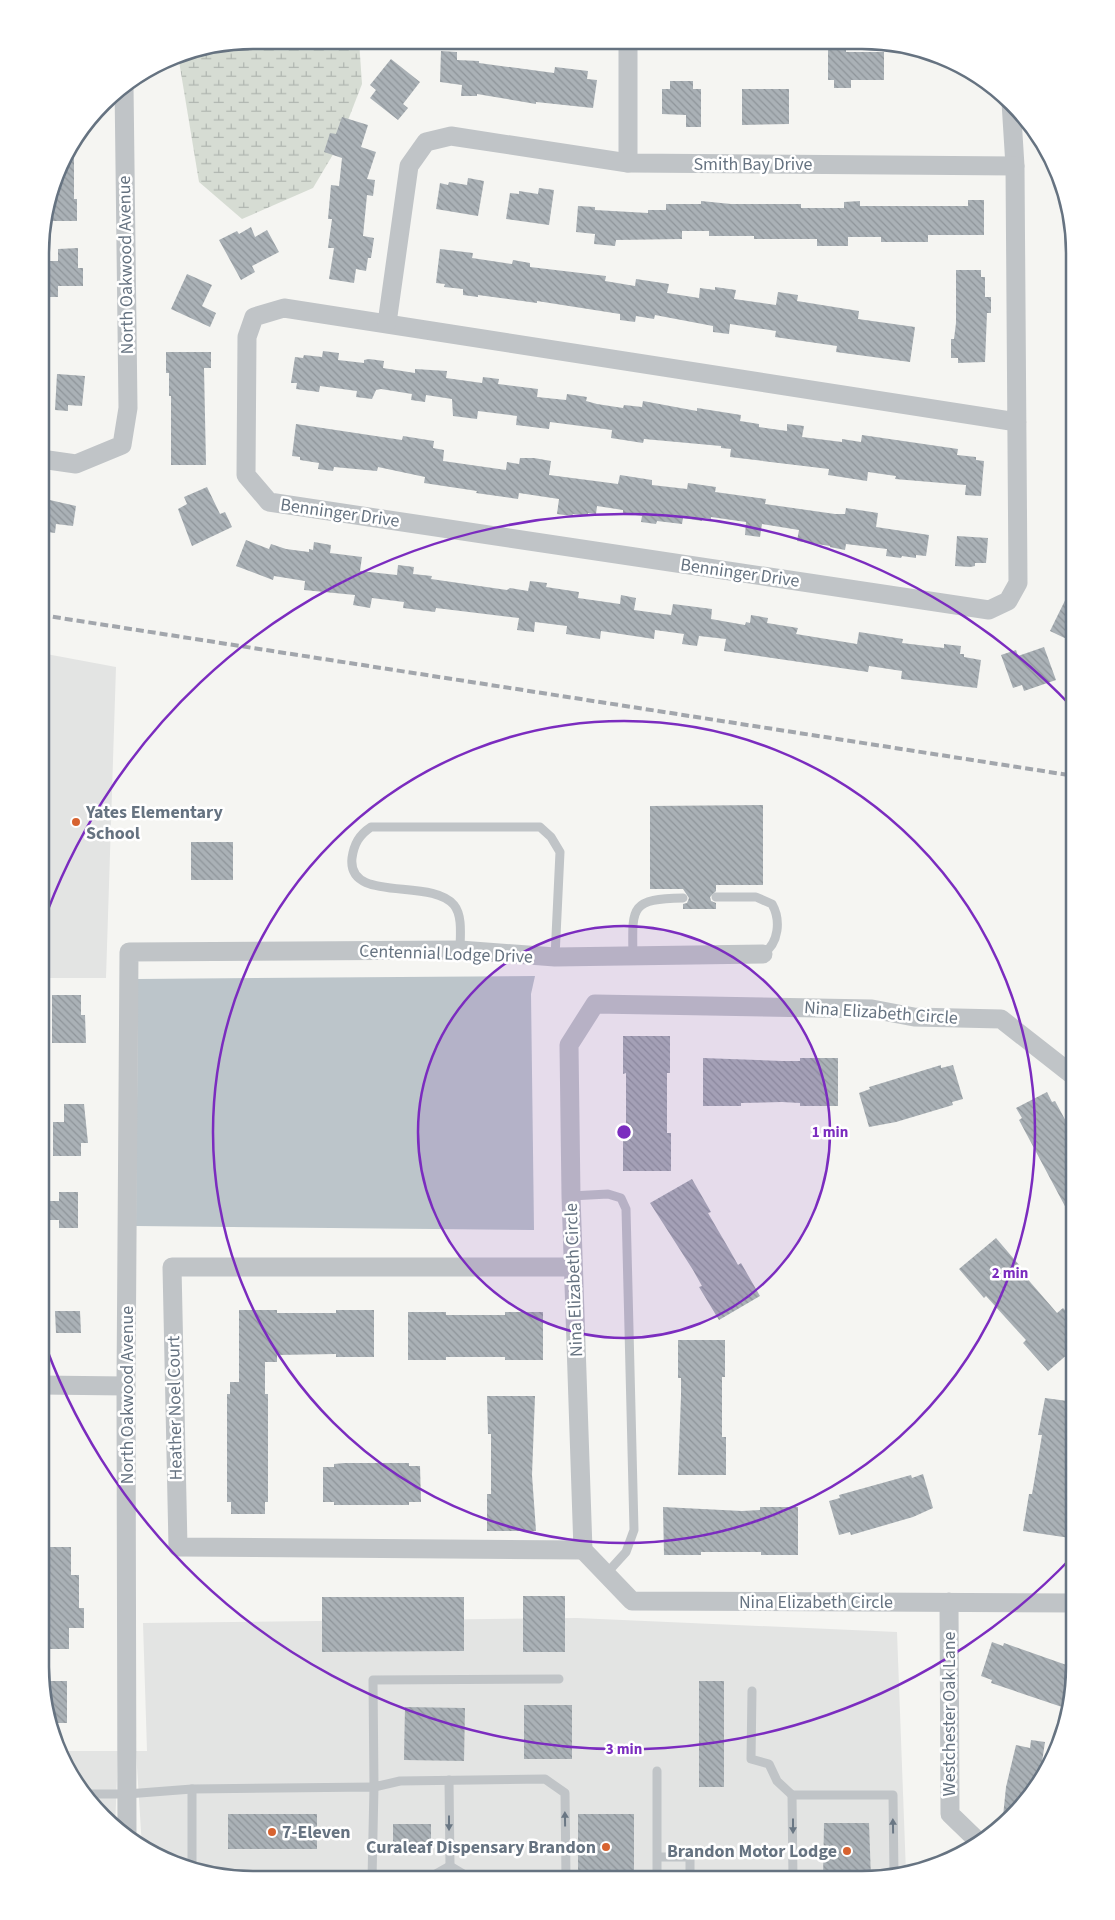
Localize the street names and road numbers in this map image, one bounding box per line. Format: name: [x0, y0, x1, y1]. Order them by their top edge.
street label: Smith Bay Drive: [693, 152, 813, 177]
street label: North Oakwood Avenue: [112, 175, 140, 354]
street label: Benninger Drive: [279, 492, 401, 534]
street label: Benninger Drive: [679, 552, 801, 594]
street label: Centennial Lodge Drive: [359, 938, 533, 970]
street label: Nina Elizabeth Circle: [803, 995, 959, 1031]
street label: Nina Elizabeth Circle: [559, 1203, 589, 1357]
street label: North Oakwood Avenue: [115, 1306, 140, 1484]
street label: Heather Noel Court: [161, 1336, 189, 1480]
street label: Nina Elizabeth Circle: [739, 1590, 893, 1615]
street label: Westchester Oak Lane: [937, 1631, 962, 1796]

